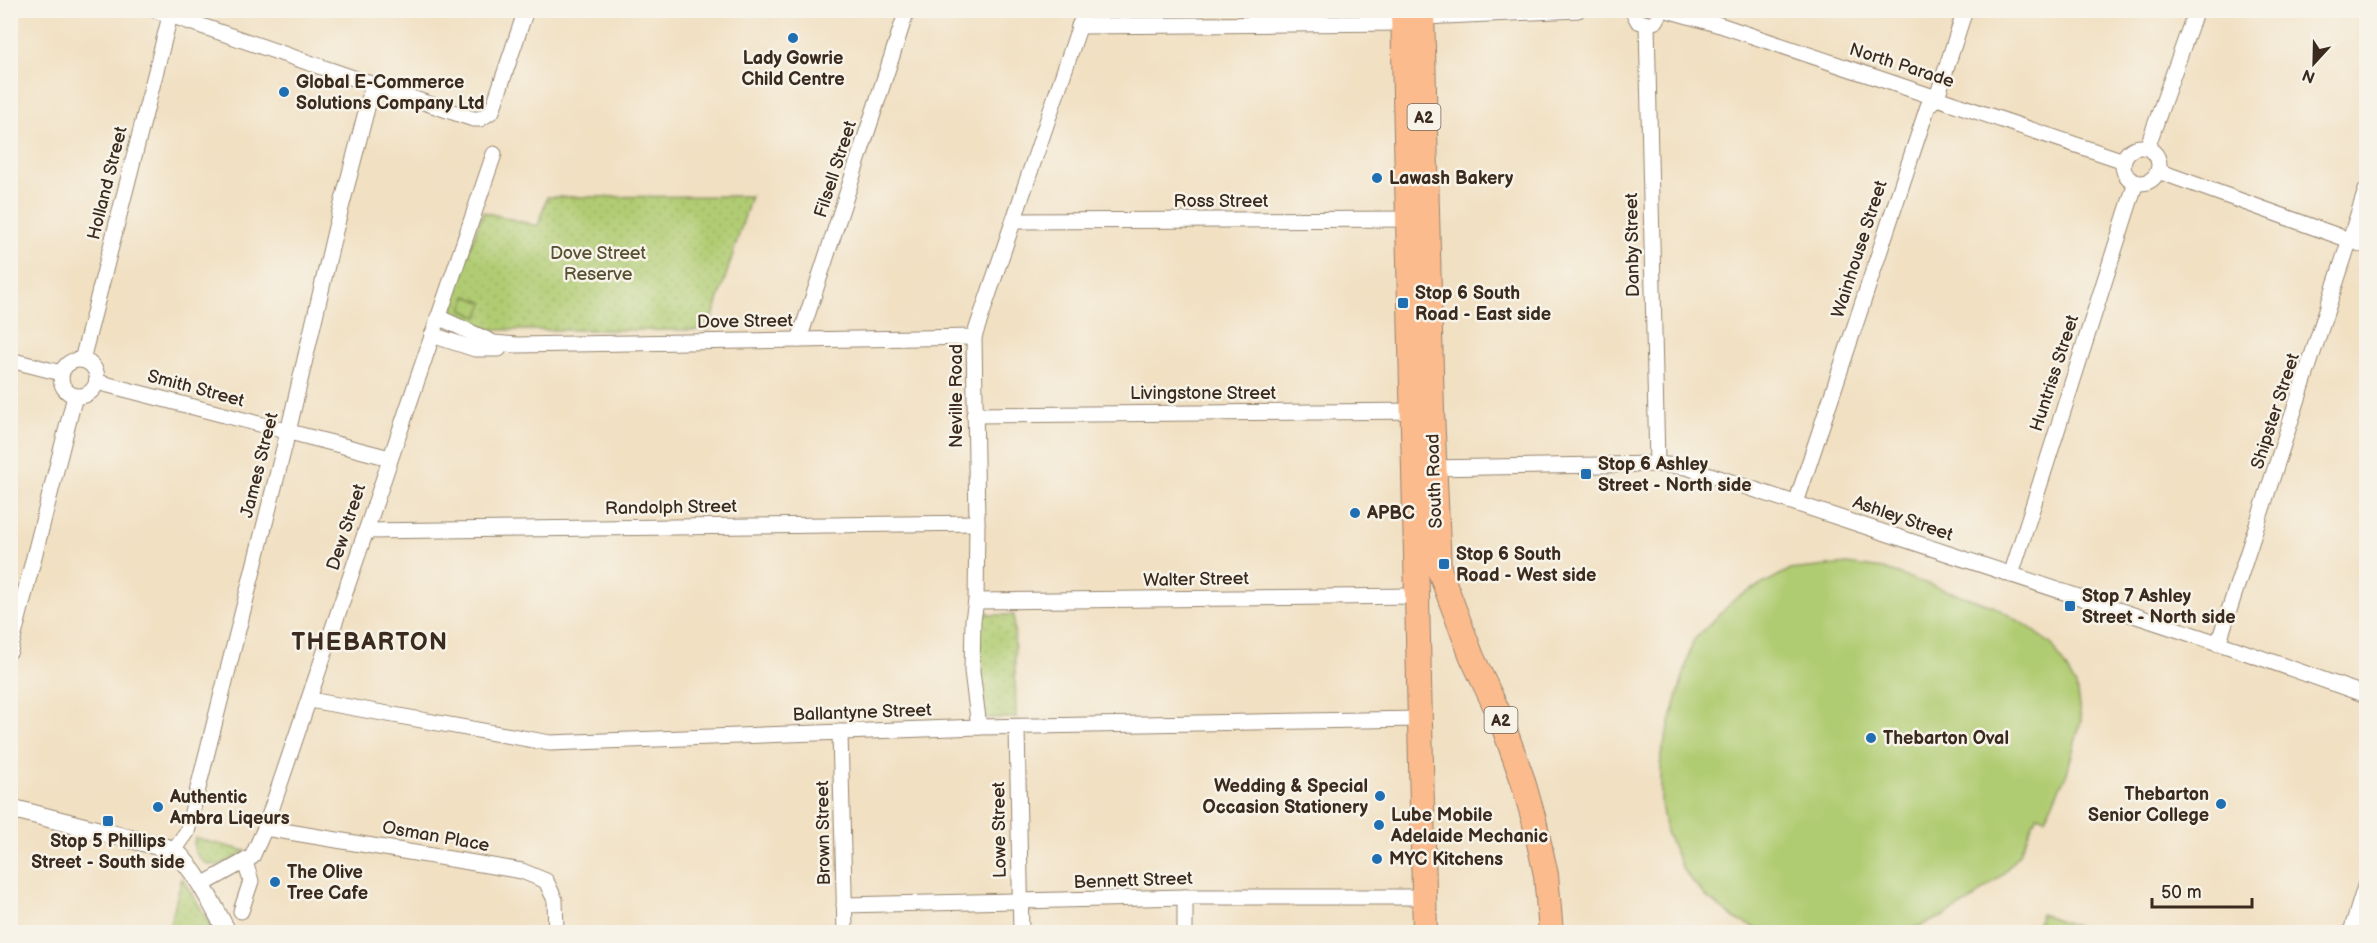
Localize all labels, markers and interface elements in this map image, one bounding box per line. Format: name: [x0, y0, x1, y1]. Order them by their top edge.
marker: Lady Gowrie Child Centre: [786, 31, 800, 45]
north arrow: [2284, 33, 2344, 93]
street label: North Parade: [1847, 39, 1957, 92]
place label: Lady Gowrie Child Centre: [741, 48, 845, 90]
text: N: [2300, 64, 2318, 87]
place label: Global E-Commerce Solutions Company Ltd: [296, 72, 485, 114]
marker: Global E-Commerce Solutions Company Ltd: [277, 85, 291, 99]
road number: A2: [1408, 104, 1440, 130]
street label: Filsell Street: [810, 118, 861, 220]
street label: Holland Street: [83, 124, 132, 242]
place label: Lawash Bakery: [1389, 168, 1514, 189]
marker: Lawash Bakery: [1370, 171, 1384, 185]
street label: Wainhouse Street: [1827, 177, 1892, 321]
street label: Ross Street: [1174, 191, 1269, 212]
street label: Danby Street: [1621, 192, 1644, 297]
park label: Dove Street Reserve: [550, 243, 646, 285]
place label: Stop 6 South Road - East side: [1415, 283, 1551, 325]
marker: Stop 6 South Road - East side: [1396, 296, 1410, 310]
street label: Dove Street: [697, 310, 794, 333]
street label: Huntriss Street: [2026, 312, 2083, 434]
street label: Neville Road: [946, 344, 967, 448]
street label: Shipster Street: [2247, 350, 2304, 472]
street label: Smith Street: [145, 365, 247, 412]
street label: Livingstone Street: [1130, 383, 1277, 404]
street label: James Street: [236, 410, 283, 520]
street label: South Road: [1422, 433, 1447, 529]
place label: Stop 6 Ashley Street - North side: [1598, 454, 1752, 496]
marker: Stop 6 Ashley Street - North side: [1579, 467, 1593, 481]
street label: Dew Street: [323, 481, 370, 573]
street label: Ashley Street: [1850, 492, 1956, 546]
street label: Randolph Street: [605, 496, 738, 519]
place label: APBC: [1366, 503, 1415, 524]
marker: APBC: [1348, 506, 1362, 520]
place label: Stop 6 South Road - West side: [1456, 544, 1596, 586]
marker: Stop 6 South Road - West side: [1437, 557, 1451, 571]
street label: Walter Street: [1143, 568, 1249, 591]
place label: Stop 7 Ashley Street - North side: [2082, 586, 2236, 628]
marker: Stop 7 Ashley Street - North side: [2063, 599, 2077, 613]
district label: THEBARTON: [291, 628, 449, 657]
street label: Ballantyne Street: [792, 700, 932, 725]
road number: A2: [1484, 707, 1518, 733]
place label: Thebarton Oval: [1883, 728, 2009, 749]
marker: Thebarton Oval: [1864, 731, 1878, 745]
place label: Wedding & Special Occasion Stationery: [1203, 776, 1369, 818]
street label: Brown Street: [812, 780, 835, 886]
street label: Lowe Street: [988, 781, 1011, 878]
place label: Thebarton Senior College: [2088, 784, 2209, 826]
place label: Authentic Ambra Liqeurs: [169, 787, 290, 829]
marker: Wedding & Special Occasion Stationery: [1373, 789, 1387, 803]
marker: Thebarton Senior College: [2214, 797, 2228, 811]
marker: Authentic Ambra Liqeurs: [151, 800, 165, 814]
place label: Lube Mobile Adelaide Mechanic: [1390, 805, 1548, 847]
marker: Stop 5 Phillips Street - South side: [101, 814, 115, 828]
street label: Osman Place: [381, 817, 491, 856]
marker: Lube Mobile Adelaide Mechanic: [1372, 818, 1386, 832]
place label: Stop 5 Phillips Street - South side: [31, 831, 185, 873]
place label: MYC Kitchens: [1389, 849, 1503, 870]
marker: MYC Kitchens: [1370, 852, 1384, 866]
place label: The Olive Tree Cafe: [287, 862, 368, 904]
street label: Bennett Street: [1073, 868, 1193, 893]
scale bar: [2152, 871, 2252, 909]
marker: The Olive Tree Cafe: [268, 875, 282, 889]
text: 50 m: [2161, 882, 2202, 903]

